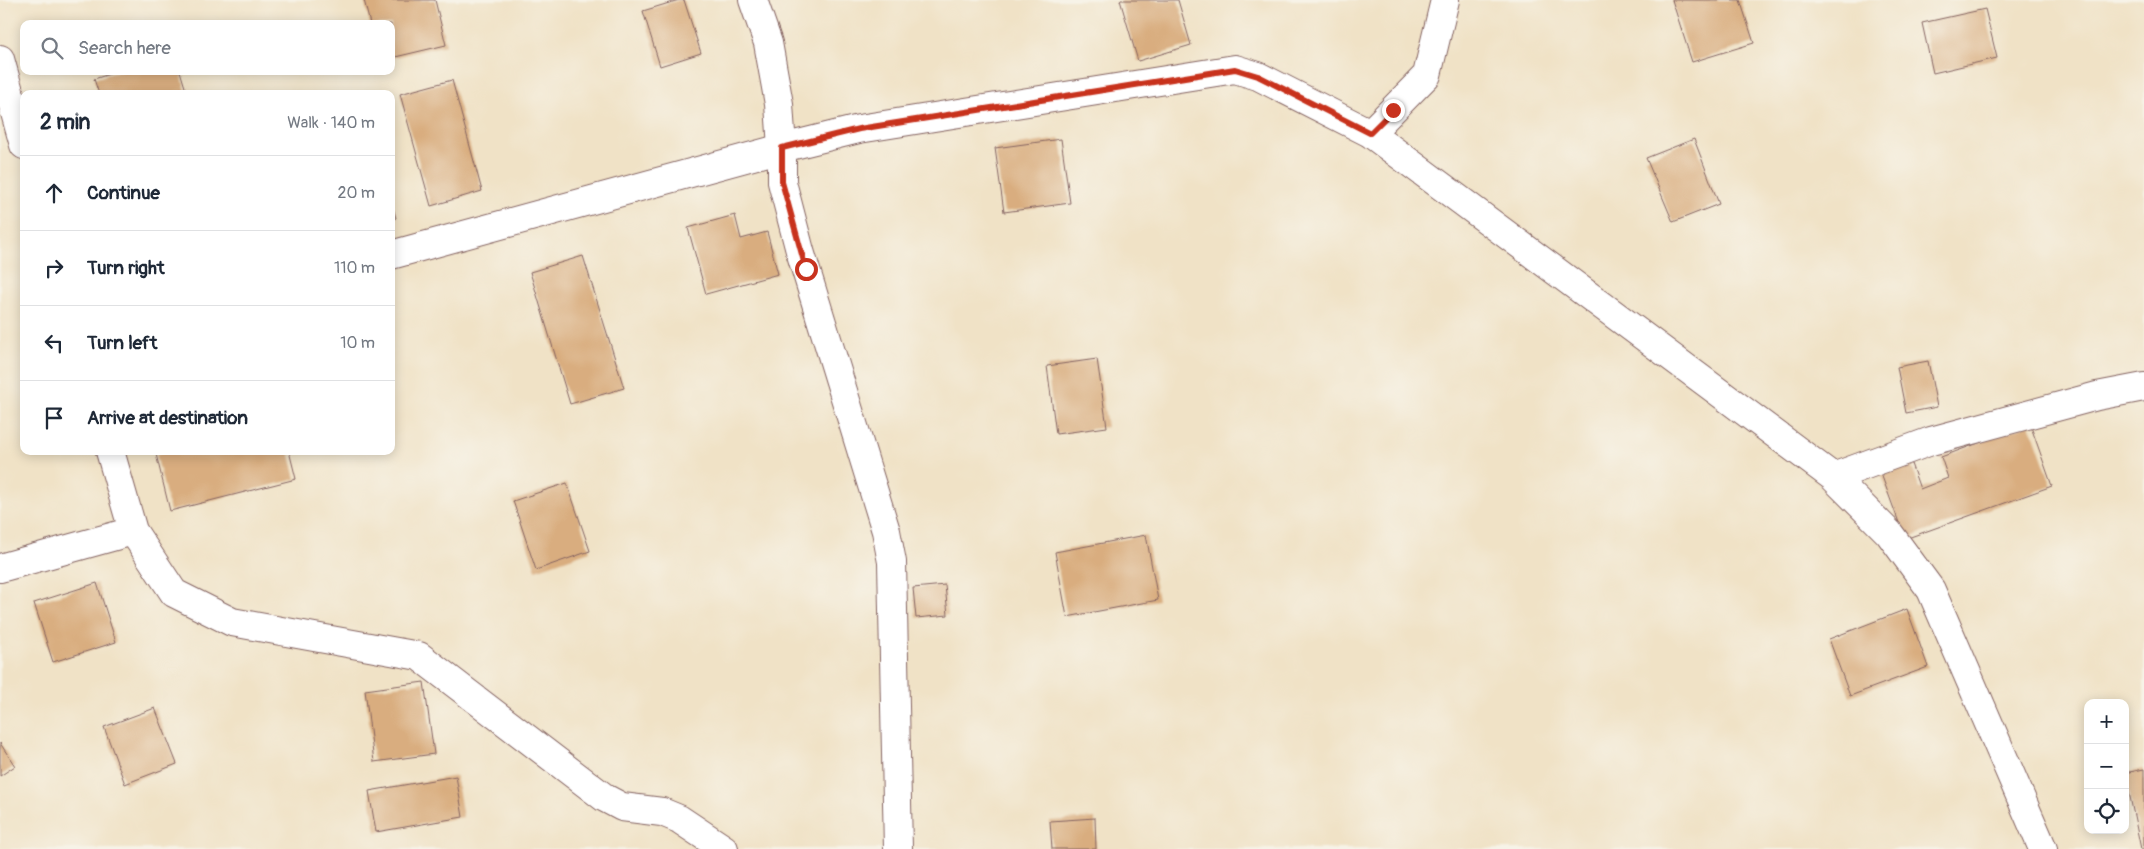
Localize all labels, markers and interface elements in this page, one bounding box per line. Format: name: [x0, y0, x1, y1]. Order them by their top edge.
search box: [20, 20, 395, 75]
icon: search: [38, 34, 66, 62]
text: Search here: [78, 36, 171, 60]
route end: [1382, 99, 1405, 122]
text: 2 min: [40, 109, 90, 136]
text: Walk · 140 m: [287, 113, 375, 133]
icon: ahead: [40, 179, 68, 207]
text: Continue: [87, 181, 160, 205]
text: 20 m: [337, 183, 375, 203]
icon: right: [40, 254, 68, 282]
text: Turn right: [87, 256, 165, 280]
text: 110 m: [334, 258, 375, 278]
route start: [795, 258, 818, 281]
icon: left: [40, 329, 68, 357]
text: Turn left: [87, 331, 157, 355]
text: 10 m: [340, 333, 375, 353]
icon: arrive: [40, 404, 68, 432]
text: Arrive at destination: [87, 406, 248, 430]
map controls: [2084, 699, 2129, 834]
button: +: [2084, 699, 2129, 744]
button: −: [2084, 744, 2129, 789]
button: locate: [2084, 789, 2129, 834]

